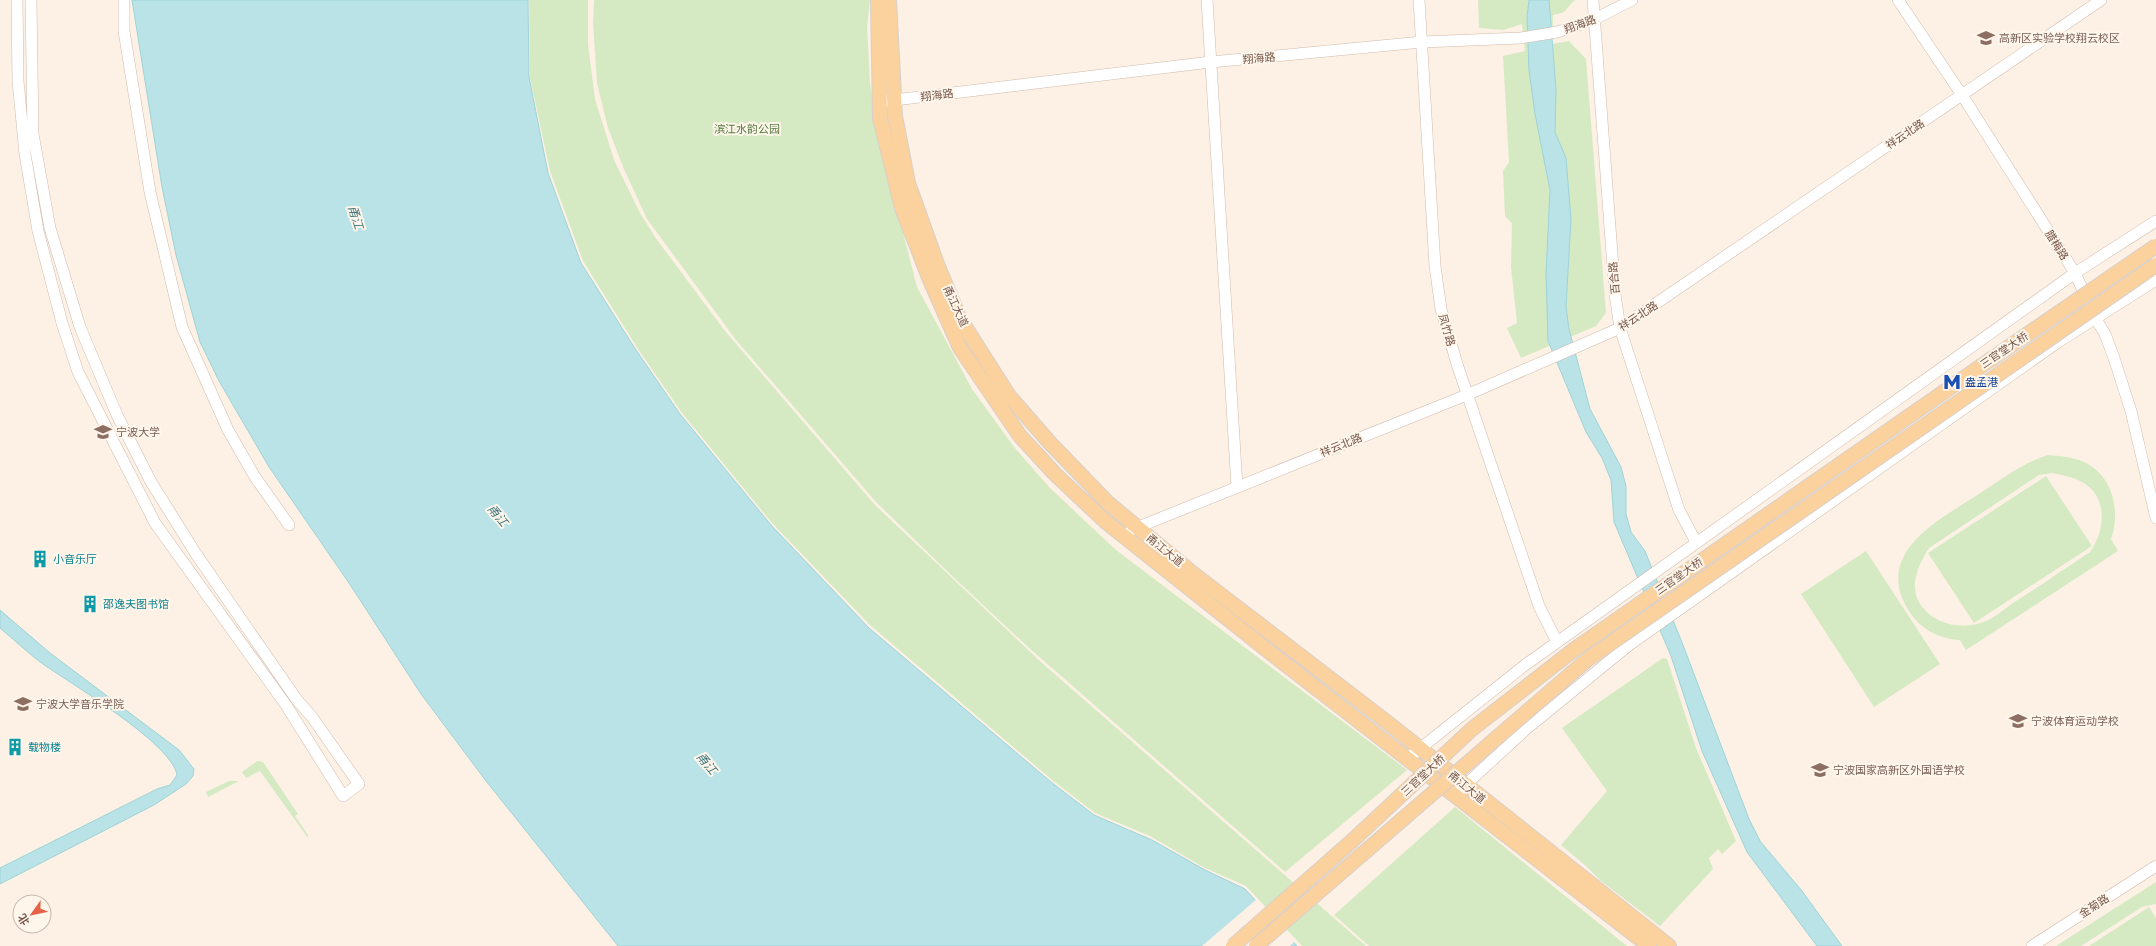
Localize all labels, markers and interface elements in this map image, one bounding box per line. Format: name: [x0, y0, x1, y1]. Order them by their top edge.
street label: 翔海路: [1562, 13, 1598, 35]
school or university icon: 高新区实验学校翔云校区: [1976, 28, 1996, 48]
place label: 高新区实验学校翔云校区: [1999, 32, 2120, 44]
street label: 翔海路: [1242, 51, 1276, 65]
street label: 翔海路: [920, 87, 954, 103]
street label: 祥云北路: [1883, 117, 1927, 151]
park label: 滨江水韵公园: [714, 123, 780, 135]
water label: 甬江: [346, 204, 367, 232]
street label: 腊梅路: [2043, 228, 2071, 262]
street label: 百合路: [1607, 261, 1621, 295]
street label: 甬江大道: [941, 284, 971, 328]
street label: 祥云北路: [1616, 299, 1660, 333]
street label: 凤竹路: [1437, 312, 1457, 348]
street label: 三官堂大桥: [1978, 330, 2030, 370]
metro station icon: 盎孟港: [1942, 372, 1962, 392]
place label: 盎孟港: [1965, 376, 1998, 388]
school or university icon: 宁波大学: [93, 422, 113, 442]
place label: 宁波大学: [116, 426, 160, 438]
street label: 祥云北路: [1318, 431, 1364, 459]
water label: 甬江: [485, 502, 512, 530]
street label: 甬江大道: [1144, 531, 1186, 569]
building icon: 小音乐厅: [30, 549, 50, 569]
place label: 小音乐厅: [53, 553, 97, 565]
street label: 三官堂大桥: [1653, 555, 1705, 597]
building icon: 邵逸夫图书馆: [80, 594, 100, 614]
place label: 邵逸夫图书馆: [103, 598, 169, 610]
school or university icon: 宁波大学音乐学院: [13, 694, 33, 714]
place label: 宁波大学音乐学院: [36, 698, 124, 710]
school or university icon: 宁波体育运动学校: [2008, 711, 2028, 731]
place label: 宁波体育运动学校: [2031, 715, 2119, 727]
building icon: 载物楼: [5, 737, 25, 757]
place label: 载物楼: [28, 741, 61, 753]
water label: 甬江: [694, 750, 721, 778]
street label: 三官堂大桥: [1399, 752, 1447, 798]
school or university icon: 宁波国家高新区外国语学校: [1810, 760, 1830, 780]
place label: 宁波国家高新区外国语学校: [1833, 764, 1965, 776]
street label: 甬江大道: [1446, 768, 1488, 806]
street label: 金菊路: [2077, 892, 2111, 920]
north arrow: [12, 894, 52, 934]
text: 北: [16, 912, 32, 927]

